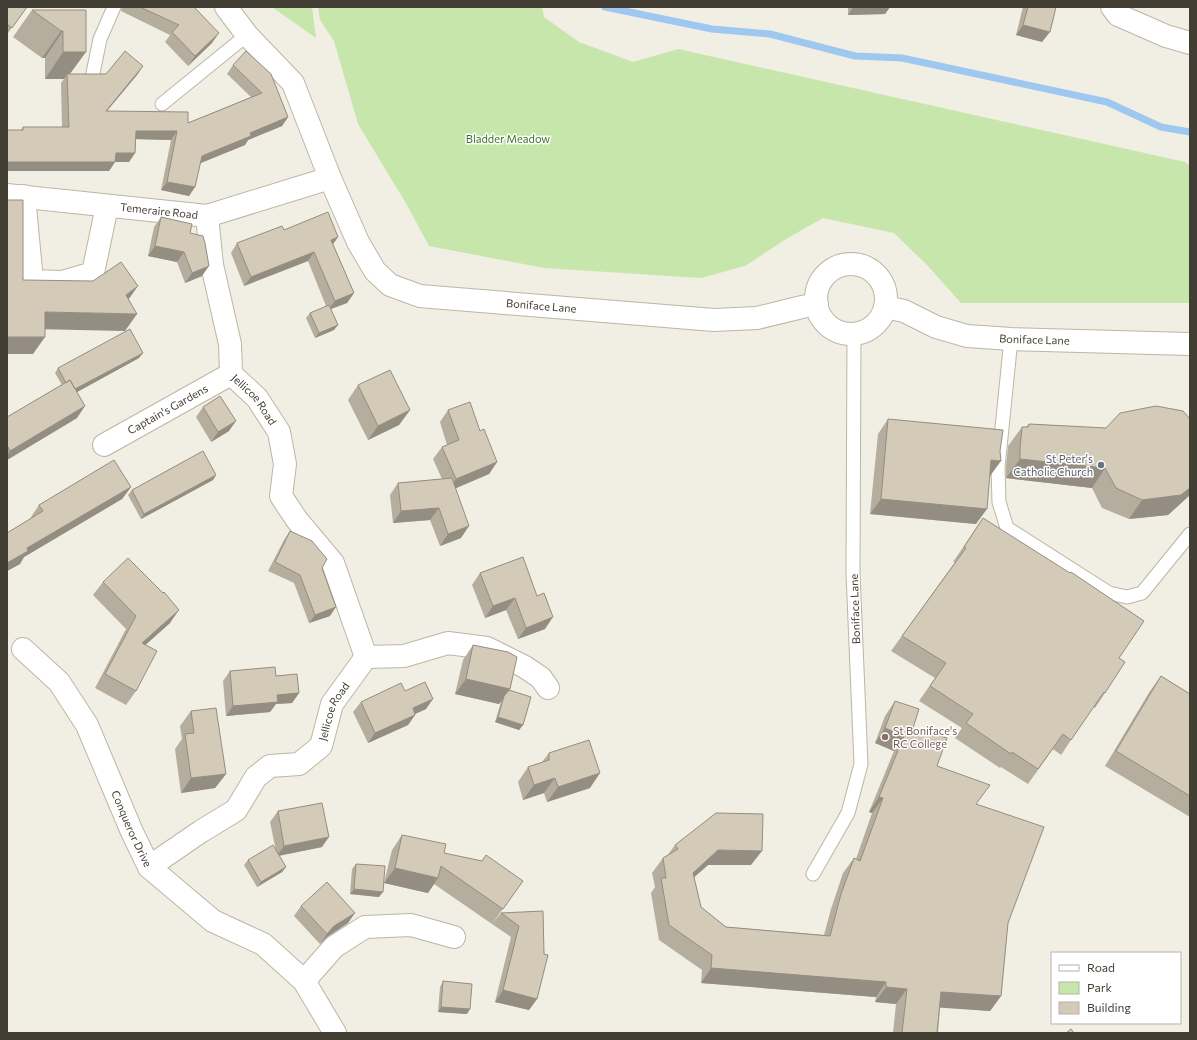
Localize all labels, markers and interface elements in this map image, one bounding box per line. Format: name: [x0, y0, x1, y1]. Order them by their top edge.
park label: Bladder Meadow: [466, 132, 550, 145]
street label: Temeraire Road: [120, 200, 199, 221]
street label: Boniface Lane: [506, 296, 577, 315]
street label: Boniface Lane: [999, 331, 1070, 347]
street label: Jellicoe Road: [229, 371, 280, 427]
street label: Captain's Gardens: [125, 381, 210, 437]
place label: St Peter's Catholic Church: [1013, 452, 1093, 478]
marker: St Peter's Catholic Church: [1096, 460, 1106, 470]
street label: Boniface Lane: [847, 573, 862, 644]
street label: Jellicoe Road: [316, 679, 352, 742]
place label: St Boniface's RC College: [893, 724, 957, 750]
marker: St Boniface's RC College: [880, 732, 890, 742]
street label: Conqueror Drive: [109, 788, 155, 869]
legend: [1051, 952, 1181, 1024]
text: Road: [1087, 960, 1115, 974]
text: Park: [1087, 980, 1113, 994]
text: Building: [1087, 1000, 1131, 1014]

